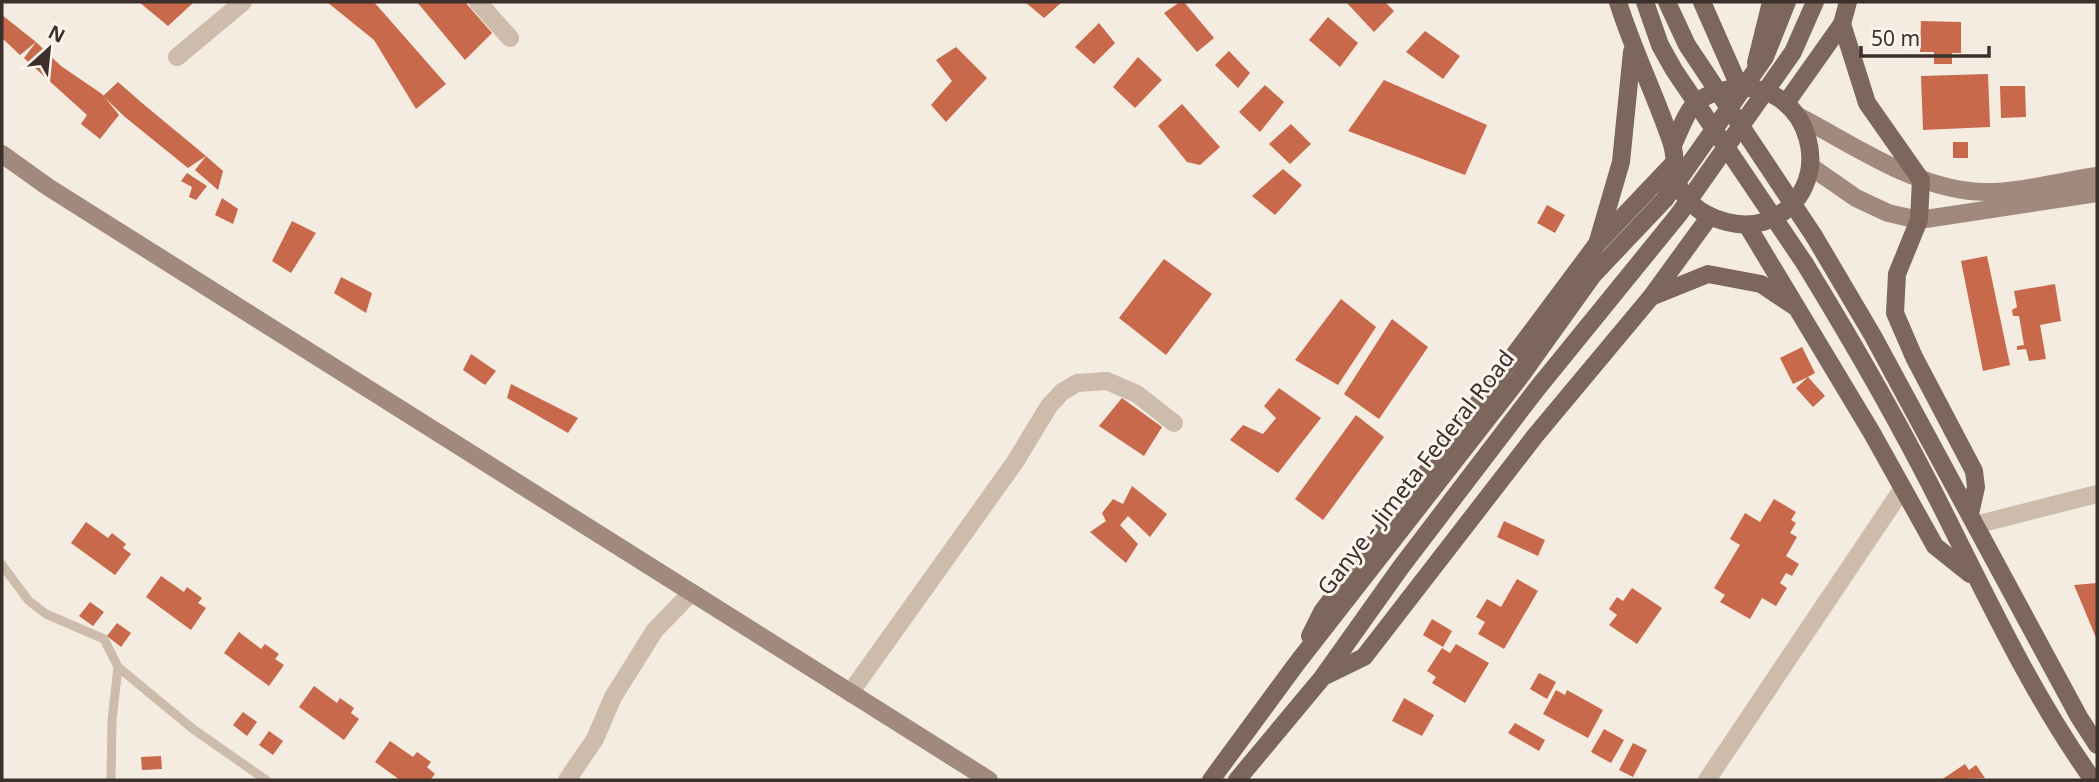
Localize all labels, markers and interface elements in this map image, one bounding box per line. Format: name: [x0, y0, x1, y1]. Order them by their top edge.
north arrow: [14, 14, 84, 84]
scale bar: [1861, 14, 1989, 58]
text: N: [44, 19, 70, 49]
text: 50 m: [1871, 24, 1920, 52]
street label: Ganye - Jimeta Federal Road: [1309, 343, 1521, 601]

